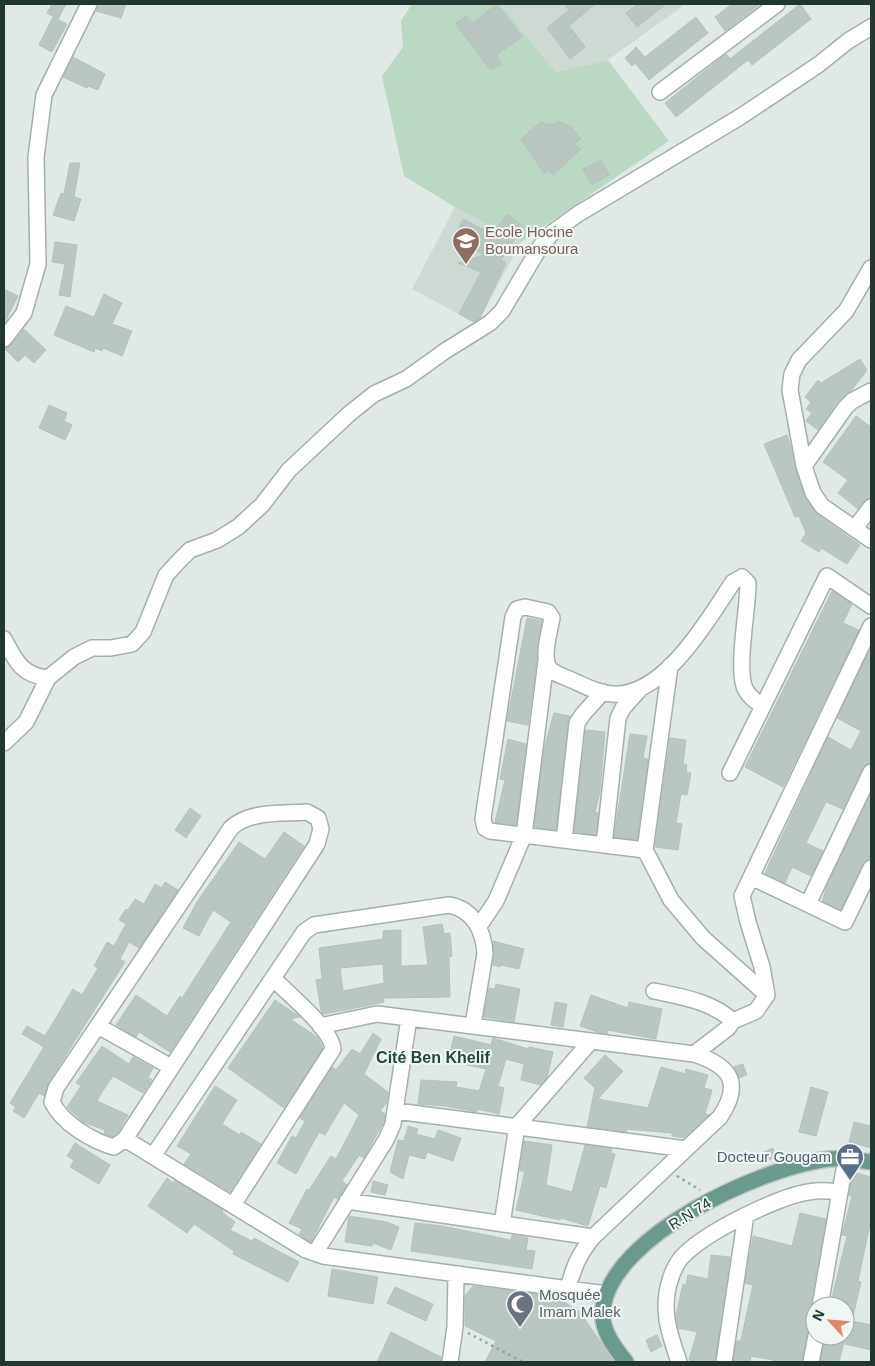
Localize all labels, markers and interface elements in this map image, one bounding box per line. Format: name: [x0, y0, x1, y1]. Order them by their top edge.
place label: Ecole Hocine Boumansoura: [485, 223, 579, 257]
school or university icon: Ecole Hocine Boumansoura: [451, 226, 481, 265]
district label: Cité Ben Khelif: [376, 1049, 491, 1066]
office icon: Docteur Gougam: [835, 1142, 865, 1181]
place label: Docteur Gougam: [717, 1148, 831, 1165]
street label: R.N 74: [665, 1194, 714, 1233]
place label: Mosquée Imam Malek: [539, 1286, 621, 1320]
mosque icon: Mosquée Imam Malek: [505, 1289, 535, 1328]
north arrow: [805, 1296, 855, 1346]
text: N: [809, 1307, 828, 1323]

